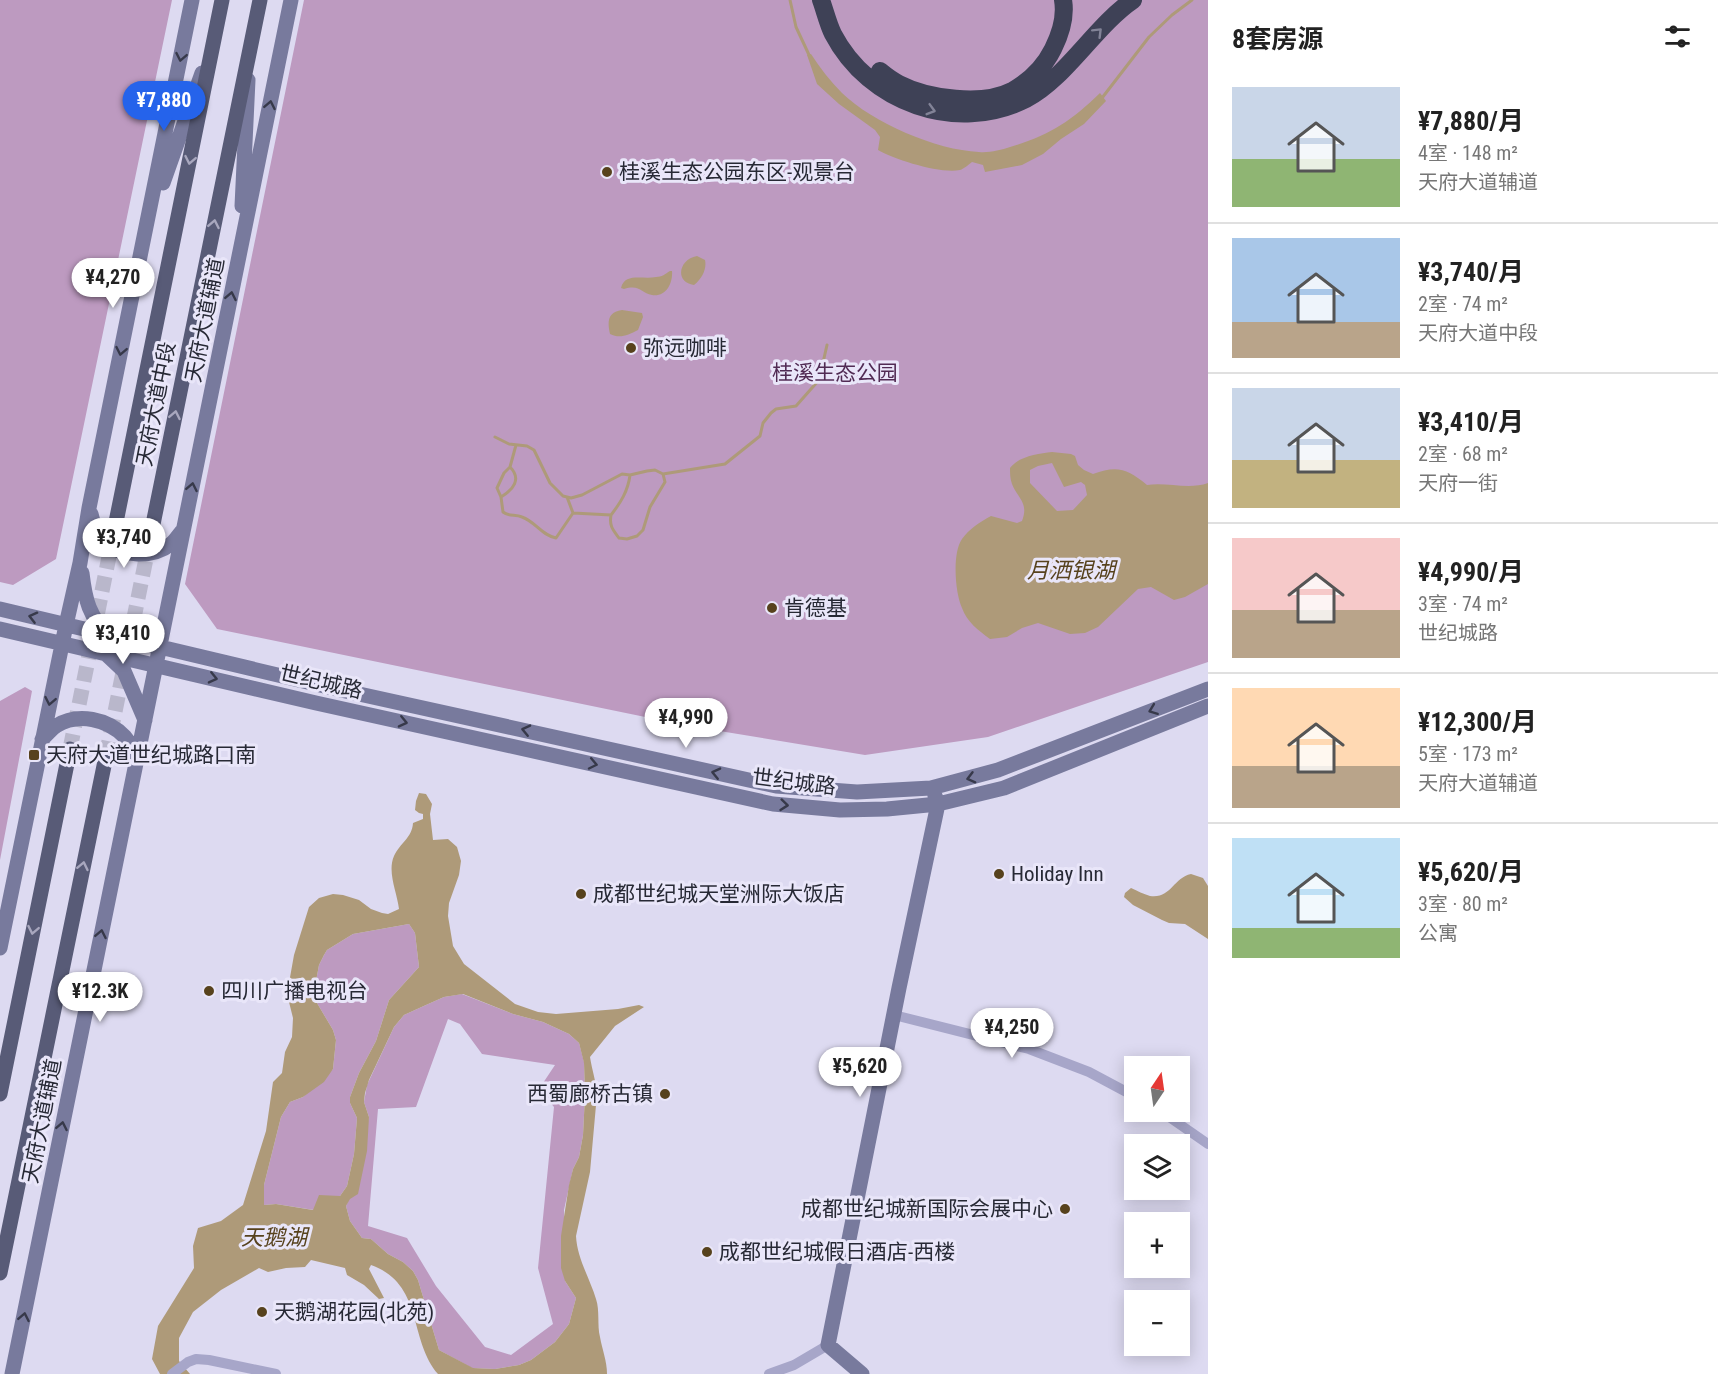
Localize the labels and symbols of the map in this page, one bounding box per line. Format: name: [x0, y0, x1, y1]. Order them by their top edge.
one-way arrow: [1091, 28, 1102, 39]
one-way arrow: [175, 52, 188, 62]
pin: ¥7,880: [115, 81, 213, 132]
one-way arrow: [263, 100, 276, 110]
one-way arrow: [925, 103, 936, 115]
one-way arrow: [184, 155, 197, 165]
place label: 桂溪生态公园东区-观景台: [619, 160, 855, 184]
marker: 桂溪生态公园东区-观景台: [600, 165, 614, 179]
one-way arrow: [207, 219, 220, 229]
street label: 天府大道辅道: [181, 256, 229, 384]
pin: ¥4,270: [64, 258, 162, 309]
one-way arrow: [224, 291, 237, 301]
place label: 弥远咖啡: [643, 336, 727, 360]
street label: 天府大道中段: [132, 340, 180, 468]
marker: 弥远咖啡: [624, 341, 638, 355]
one-way arrow: [115, 346, 128, 356]
park label: 桂溪生态公园: [772, 361, 898, 385]
one-way arrow: [168, 410, 181, 420]
one-way arrow: [185, 483, 198, 493]
pin: ¥3,740: [75, 518, 173, 569]
water label: 月洒银湖: [1027, 558, 1118, 583]
place label: 肯德基: [784, 596, 847, 620]
marker: 肯德基: [765, 601, 779, 615]
one-way arrow: [28, 612, 39, 624]
pin: ¥3,410: [74, 614, 172, 665]
street label: 世纪城路: [277, 661, 365, 703]
one-way arrow: [208, 671, 218, 684]
one-way arrow: [44, 696, 57, 706]
pin: ¥4,990: [637, 698, 735, 749]
one-way arrow: [1149, 703, 1160, 715]
one-way arrow: [398, 715, 408, 728]
one-way arrow: [521, 725, 531, 738]
place label: 天府大道世纪城路口南: [46, 743, 256, 767]
marker: 天府大道世纪城路口南: [27, 748, 41, 762]
one-way arrow: [588, 757, 598, 770]
street label: 世纪城路: [751, 765, 837, 799]
one-way arrow: [711, 767, 721, 780]
one-way arrow: [966, 770, 976, 783]
one-way arrow: [779, 798, 788, 811]
one-way arrow: [76, 861, 89, 871]
place label: Holiday Inn: [1011, 862, 1104, 886]
marker: Holiday Inn: [992, 867, 1006, 881]
place label: 成都世纪城天堂洲际大饭店: [593, 882, 845, 906]
marker: 成都世纪城天堂洲际大饭店: [574, 887, 588, 901]
one-way arrow: [27, 925, 40, 935]
one-way arrow: [94, 930, 107, 940]
pin: ¥12.3K: [51, 972, 149, 1023]
place label: 四川广播电视台: [221, 979, 368, 1003]
marker: 四川广播电视台: [202, 984, 216, 998]
pin: ¥4,250: [963, 1008, 1061, 1059]
pin: ¥5,620: [811, 1047, 909, 1098]
north arrow: [1124, 1056, 1190, 1122]
street label: 天府大道辅道: [18, 1057, 66, 1185]
place label: 西蜀廊桥古镇: [527, 1082, 653, 1106]
marker: 西蜀廊桥古镇: [658, 1087, 672, 1101]
one-way arrow: [55, 1121, 68, 1131]
place label: 成都世纪城新国际会展中心: [801, 1197, 1053, 1221]
marker: 成都世纪城新国际会展中心: [1058, 1202, 1072, 1216]
water label: 天鹅湖: [241, 1225, 310, 1250]
place label: 成都世纪城假日酒店-西楼: [719, 1240, 955, 1264]
marker: 成都世纪城假日酒店-西楼: [700, 1245, 714, 1259]
place label: 天鹅湖花园(北苑): [274, 1300, 434, 1324]
marker: 天鹅湖花园(北苑): [255, 1305, 269, 1319]
one-way arrow: [17, 1312, 30, 1322]

